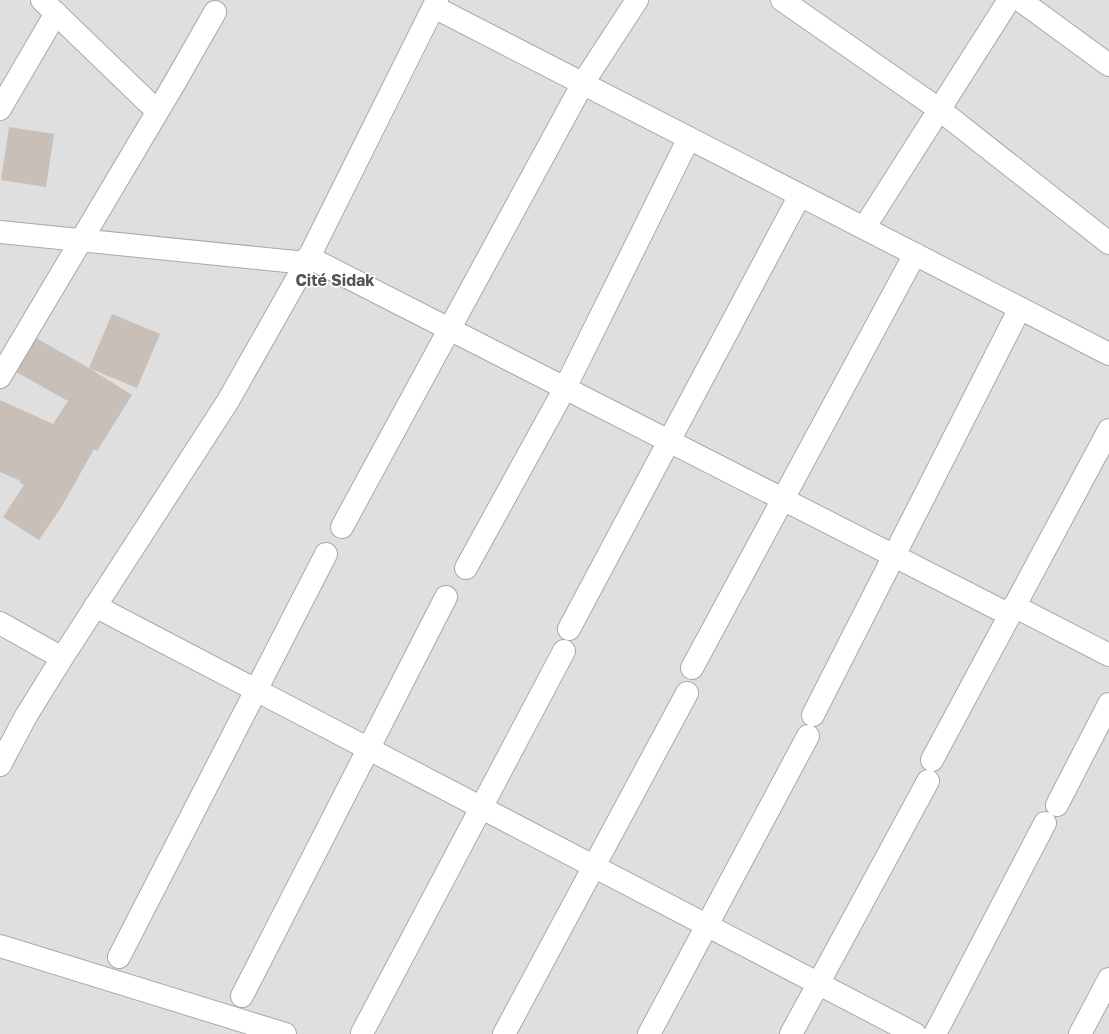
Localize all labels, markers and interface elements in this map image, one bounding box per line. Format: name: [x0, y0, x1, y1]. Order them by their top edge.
district label: Cité Sidak: [295, 270, 375, 290]

